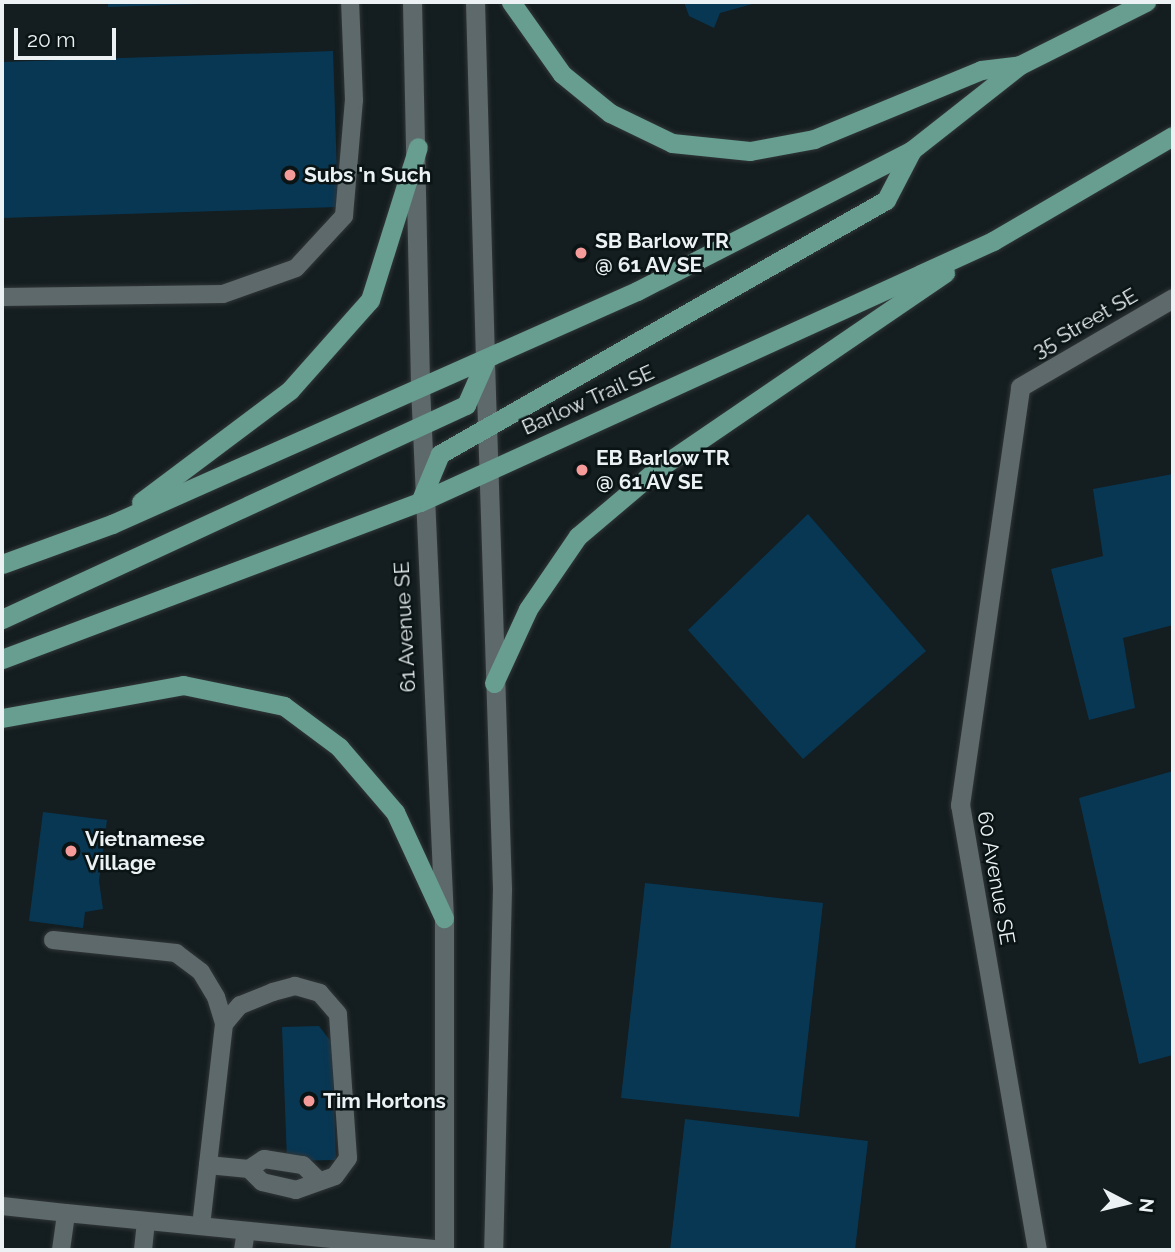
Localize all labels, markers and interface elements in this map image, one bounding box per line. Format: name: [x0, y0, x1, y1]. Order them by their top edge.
scale bar: [18, 14, 119, 58]
text: 20 m: [27, 27, 75, 52]
place label: Subs 'n Such: [304, 162, 432, 188]
marker: Subs 'n Such: [282, 167, 298, 183]
place label: SB Barlow TR @ 61 AV SE: [595, 228, 730, 278]
marker: SB Barlow TR @ 61 AV SE: [573, 245, 589, 261]
street label: 35 Street SE: [1028, 283, 1142, 363]
street label: Barlow Trail SE: [517, 359, 659, 441]
place label: EB Barlow TR @ 61 AV SE: [596, 445, 731, 495]
marker: EB Barlow TR @ 61 AV SE: [574, 462, 590, 478]
street label: 61 Avenue SE: [389, 561, 421, 693]
street label: 60 Avenue SE: [972, 809, 1020, 947]
place label: Vietnamese Village: [85, 826, 205, 876]
marker: Vietnamese Village: [63, 843, 79, 859]
place label: Tim Hortons: [323, 1088, 446, 1114]
marker: Tim Hortons: [301, 1093, 317, 1109]
north arrow: [1091, 1168, 1161, 1238]
text: N: [1135, 1197, 1159, 1214]

